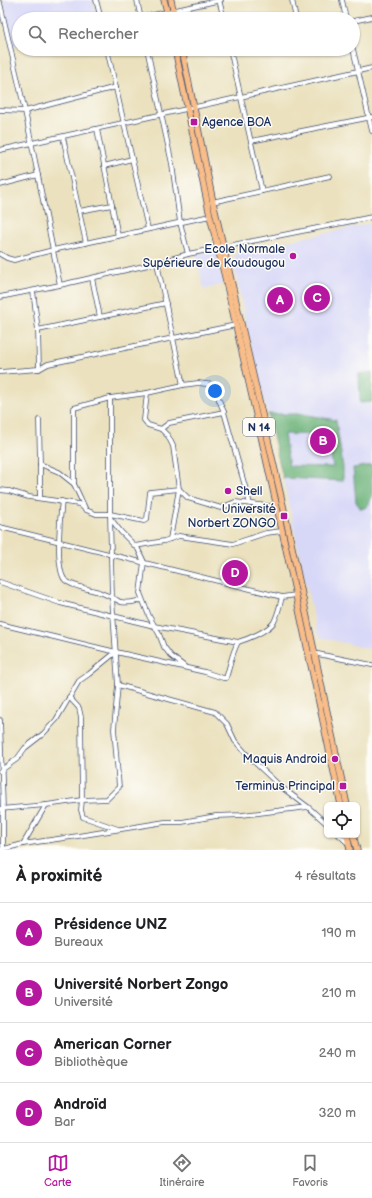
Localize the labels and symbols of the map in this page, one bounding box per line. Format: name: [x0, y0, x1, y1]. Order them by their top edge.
place label: Agence BOA: [202, 115, 272, 130]
marker: Agence BOA: [189, 117, 199, 127]
place label: Ecole Normale Supérieure de Koudougou: [143, 242, 285, 271]
marker: Ecole Normale Supérieure de Koudougou: [288, 251, 298, 261]
pin: C: [304, 283, 330, 313]
pin: A: [267, 285, 293, 315]
your location: [205, 381, 225, 401]
road number: N 14: [243, 418, 275, 436]
pin: B: [310, 426, 336, 456]
place label: Shell: [236, 484, 262, 499]
marker: Shell: [223, 486, 233, 496]
place label: Université Norbert ZONGO: [187, 502, 276, 531]
marker: Université Norbert ZONGO: [279, 511, 289, 521]
pin: D: [222, 558, 248, 588]
place label: Maquis Android: [243, 752, 327, 767]
marker: Maquis Android: [330, 754, 340, 764]
place label: Terminus Principal: [235, 779, 335, 794]
marker: Terminus Principal: [338, 781, 348, 791]

